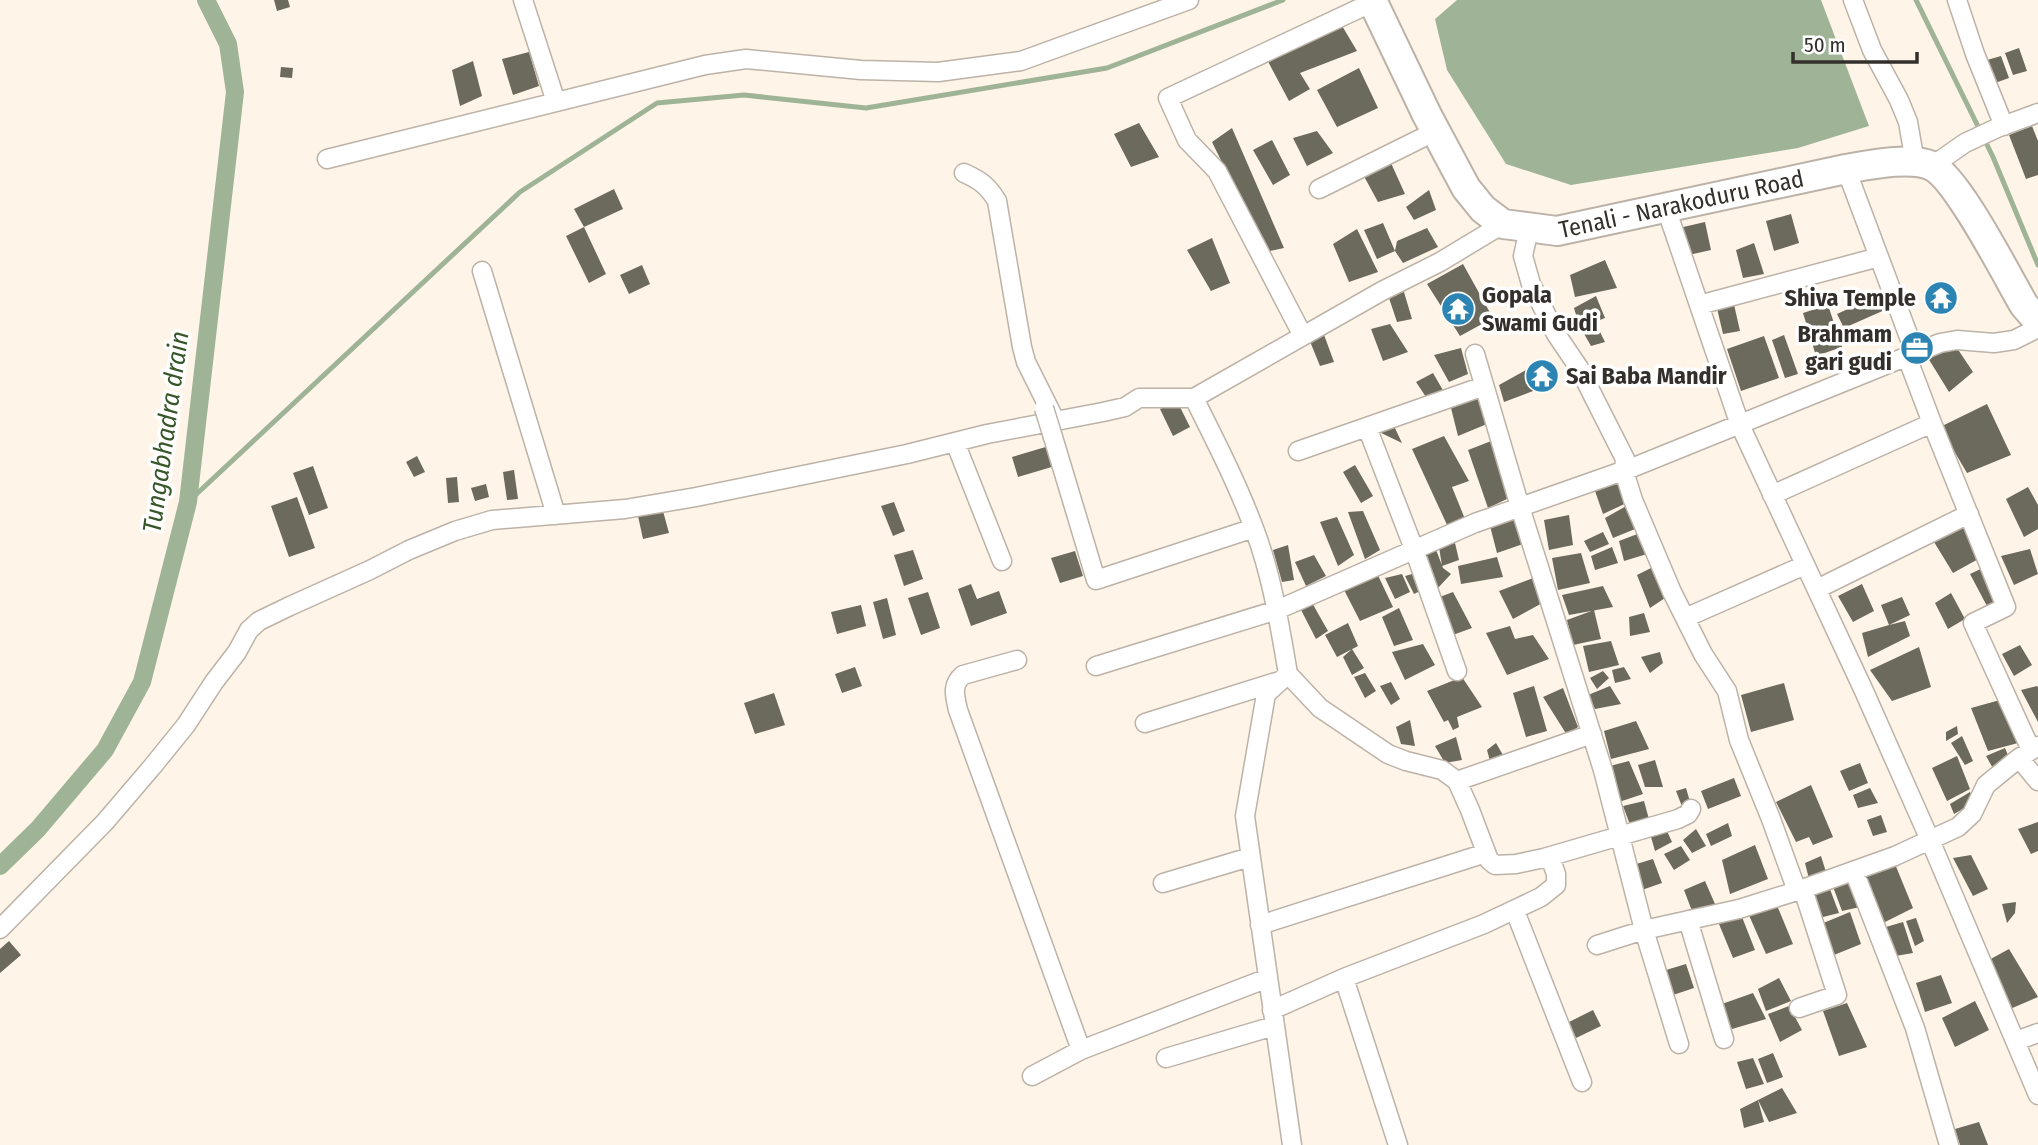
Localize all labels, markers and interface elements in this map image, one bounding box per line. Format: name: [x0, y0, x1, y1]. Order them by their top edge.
scale bar: [1793, 21, 1917, 65]
text: 50 m: [1804, 32, 1846, 58]
street label: Tenali - Narakoduru Road: [1557, 164, 1806, 244]
temple icon: Shiva Temple: [1922, 279, 1960, 317]
place label: Gopala Swami Gudi: [1482, 281, 1598, 337]
place label: Shiva Temple: [1784, 284, 1916, 312]
temple icon: Gopala Swami Gudi: [1439, 290, 1477, 328]
place label: Brahmam gari gudi: [1797, 320, 1892, 376]
water label: Tungabhadra drain: [137, 329, 195, 535]
office icon: Brahmam gari gudi: [1898, 329, 1936, 367]
temple icon: Sai Baba Mandir: [1523, 357, 1561, 395]
place label: Sai Baba Mandir: [1566, 362, 1727, 390]

